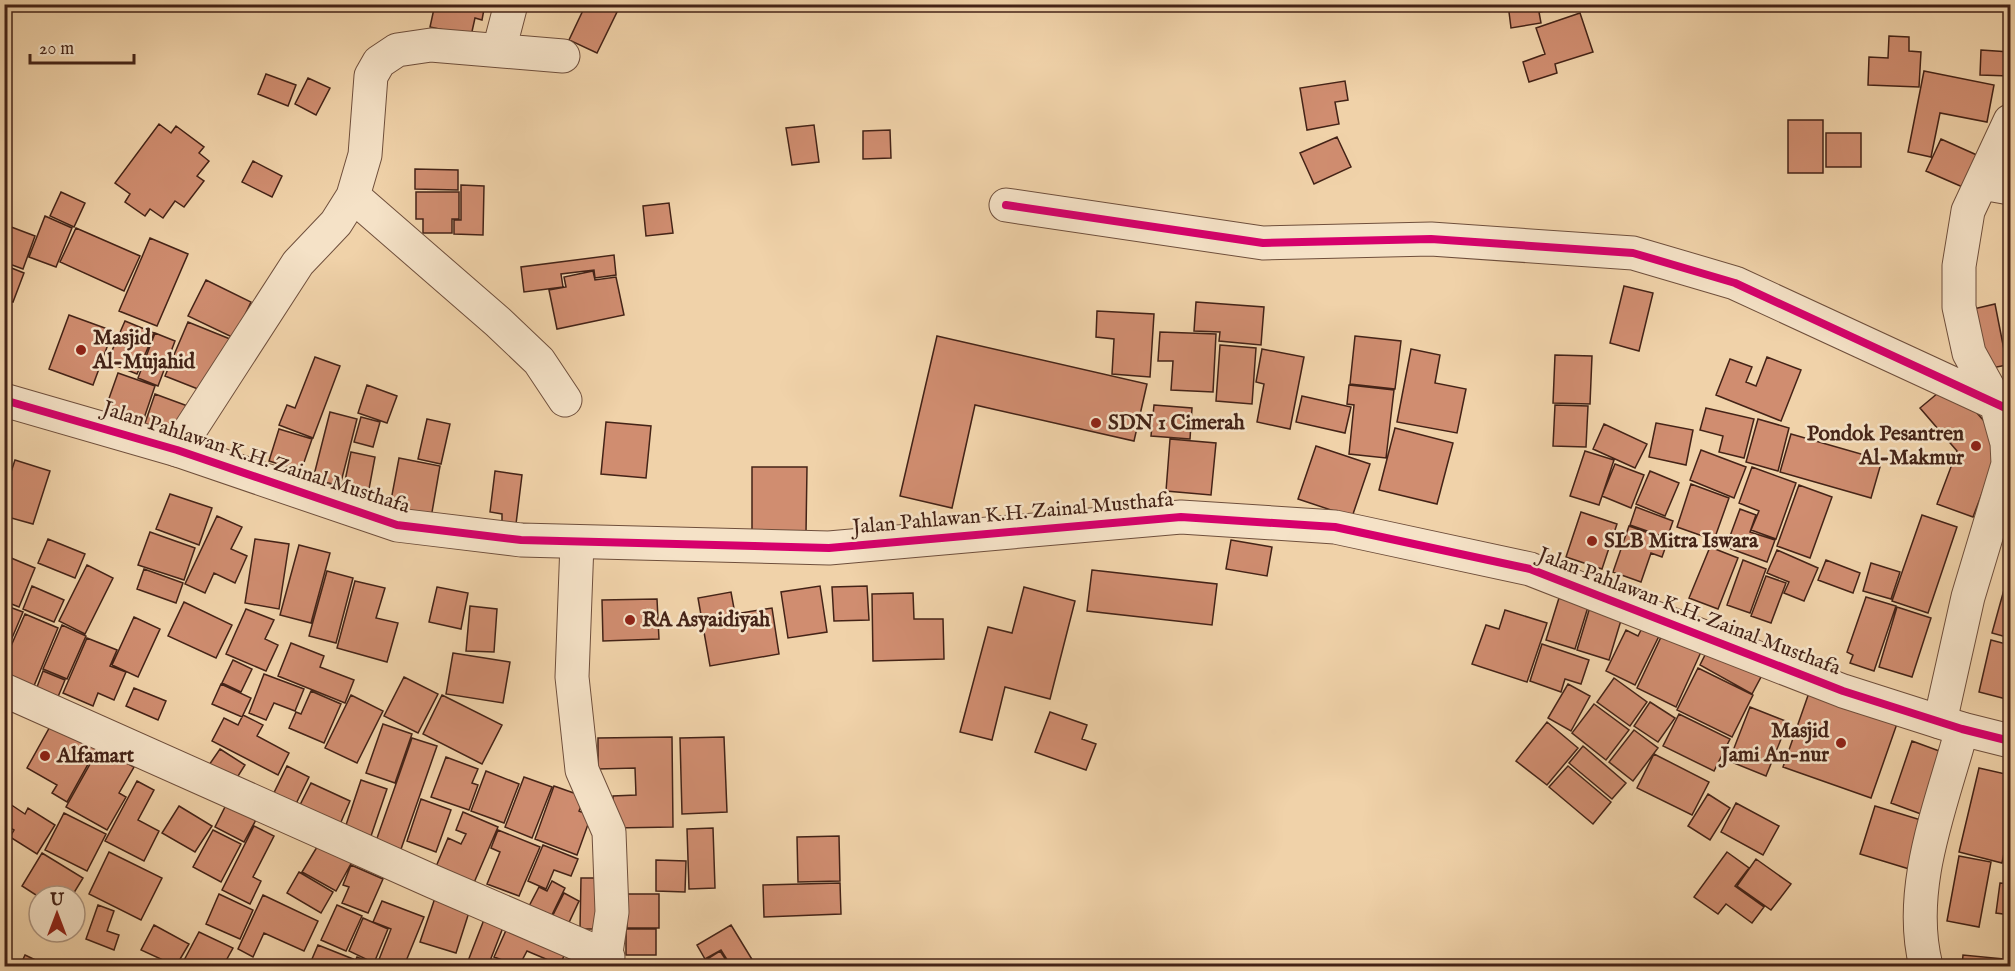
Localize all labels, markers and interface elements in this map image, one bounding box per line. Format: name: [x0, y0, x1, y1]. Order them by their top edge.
scale bar: [30, 27, 134, 65]
text: 20 m: [39, 38, 74, 61]
place label: Masjid Al-Mujahid: [92, 325, 196, 376]
marker: Masjid Al-Mujahid: [74, 343, 88, 357]
street label: Jalan Pahlawan K.H. Zainal Musthafa: [97, 395, 414, 521]
place label: SDN 1 Cimerah: [1108, 410, 1246, 437]
marker: SDN 1 Cimerah: [1089, 416, 1103, 430]
place label: Pondok Pesantren Al-Makmur: [1807, 421, 1964, 472]
marker: Pondok Pesantren Al-Makmur: [1969, 439, 1983, 453]
street label: Jalan Pahlawan K.H. Zainal Musthafa: [849, 486, 1176, 542]
place label: SLB Mitra Iswara: [1604, 528, 1759, 555]
marker: SLB Mitra Iswara: [1585, 534, 1599, 548]
street label: Jalan Pahlawan K.H. Zainal Musthafa: [1532, 541, 1845, 683]
place label: RA Asyaidiyah: [642, 607, 771, 634]
marker: RA Asyaidiyah: [623, 613, 637, 627]
place label: Masjid Jami An-nur: [1718, 718, 1830, 769]
marker: Masjid Jami An-nur: [1834, 736, 1848, 750]
place label: Alfamart: [56, 743, 135, 770]
marker: Alfamart: [38, 749, 52, 763]
north arrow: [27, 884, 87, 944]
text: U: [49, 891, 64, 911]

